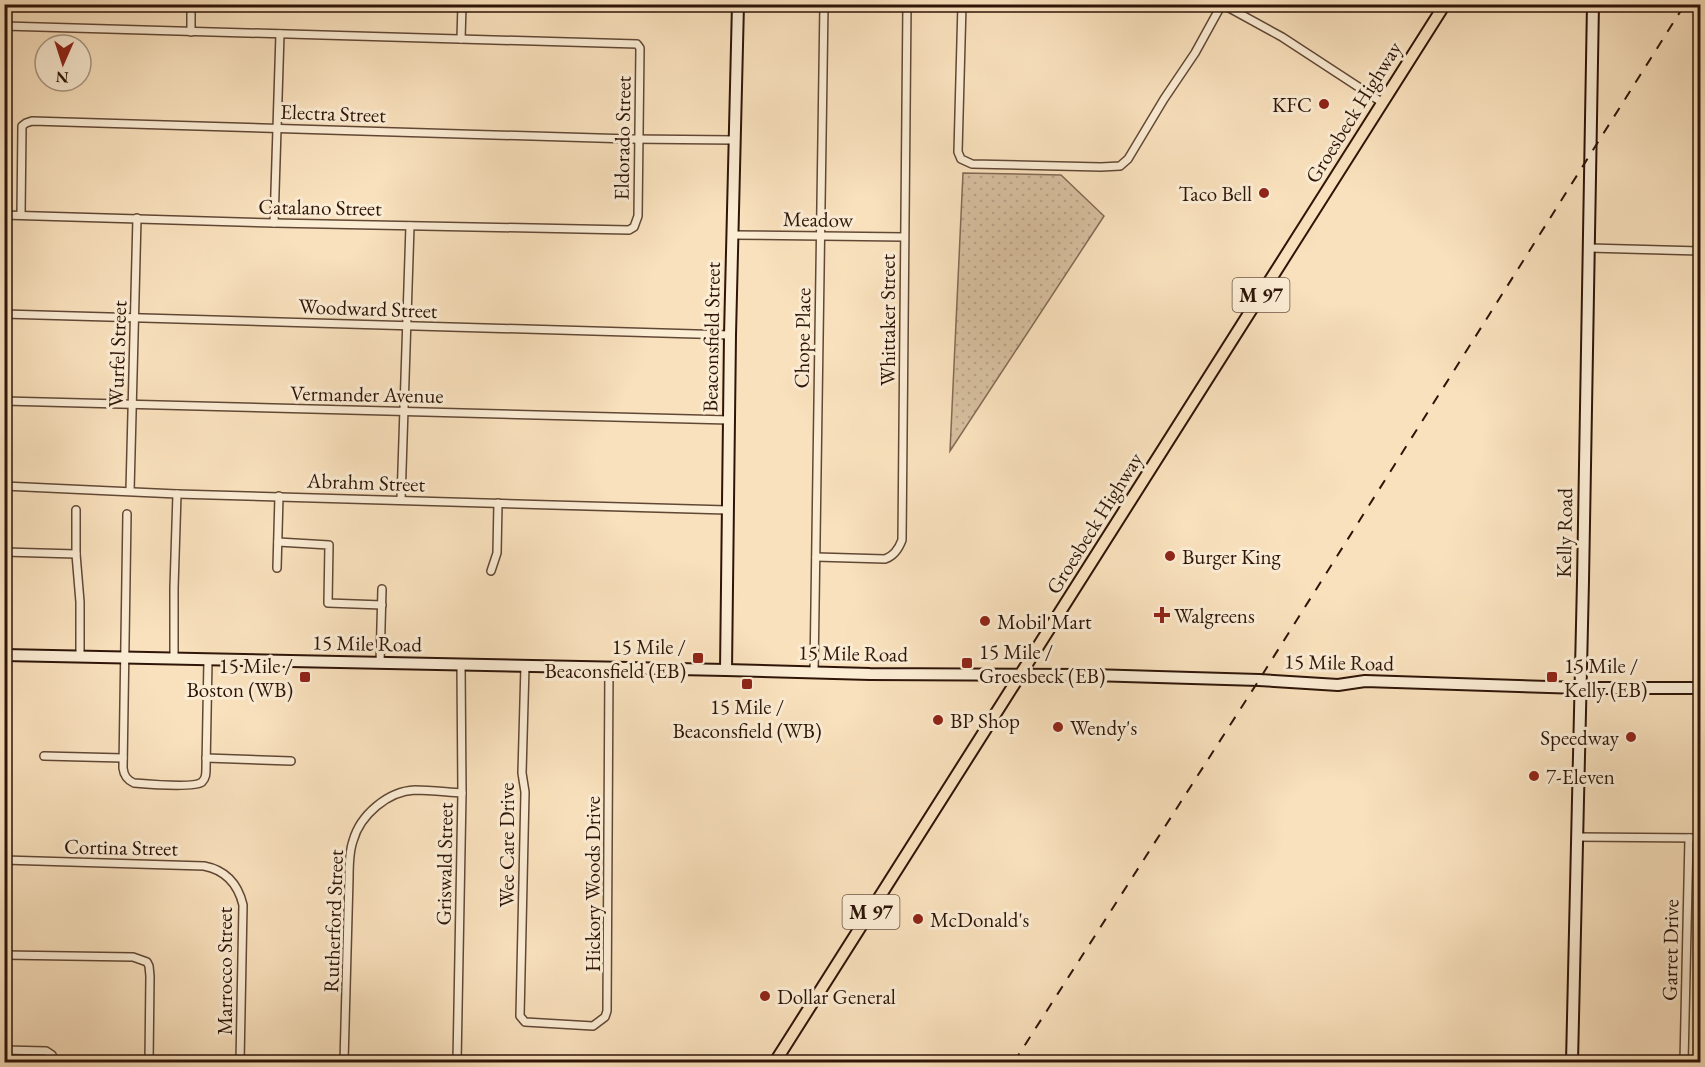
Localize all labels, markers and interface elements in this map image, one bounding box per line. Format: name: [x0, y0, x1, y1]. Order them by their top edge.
north arrow: [33, 33, 93, 93]
street label: Groesbeck Highway: [1299, 35, 1408, 188]
text: N: [55, 67, 69, 88]
street label: Eldorado Street: [607, 75, 637, 201]
place label: KFC: [1272, 91, 1312, 118]
marker: KFC: [1317, 97, 1331, 111]
street label: Electra Street: [280, 98, 387, 128]
place label: Taco Bell: [1178, 180, 1252, 207]
marker: Taco Bell: [1257, 186, 1271, 200]
street label: Catalano Street: [258, 192, 382, 222]
street label: Meadow: [783, 205, 854, 233]
street label: Whittaker Street: [874, 254, 901, 386]
street label: Beaconsfield Street: [696, 261, 726, 412]
road number: M 97: [1232, 278, 1290, 312]
street label: Chope Place: [788, 287, 816, 389]
street label: Woodward Street: [298, 292, 438, 324]
street label: Wurfel Street: [102, 300, 132, 408]
street label: Vermander Avenue: [290, 379, 444, 409]
street label: Groesbeck Highway: [1040, 446, 1149, 599]
street label: Abrahm Street: [305, 466, 426, 498]
street label: Kelly Road: [1550, 487, 1578, 578]
place label: Burger King: [1182, 543, 1281, 570]
marker: Burger King: [1163, 549, 1177, 563]
place label: Walgreens: [1174, 602, 1255, 629]
place label: Mobil Mart: [997, 608, 1092, 635]
marker: Walgreens: [1155, 608, 1169, 622]
marker: Mobil Mart: [978, 614, 992, 628]
street label: 15 Mile Road: [312, 629, 423, 657]
place label: 15 Mile / Beaconsfield (EB): [544, 633, 686, 684]
place label: 15 Mile / Groesbeck (EB): [979, 638, 1105, 689]
street label: 15 Mile Road: [798, 639, 909, 667]
street label: 15 Mile Road: [1284, 648, 1395, 676]
marker: 15 Mile / Beaconsfield (EB): [691, 651, 705, 665]
place label: 15 Mile / Boston (WB): [186, 652, 293, 703]
place label: 15 Mile / Kelly (EB): [1564, 652, 1647, 703]
marker: 15 Mile / Groesbeck (EB): [960, 656, 974, 670]
marker: 15 Mile / Boston (WB): [298, 670, 312, 684]
marker: 15 Mile / Kelly (EB): [1545, 670, 1559, 684]
marker: 15 Mile / Beaconsfield (WB): [740, 677, 754, 691]
place label: 15 Mile / Beaconsfield (WB): [672, 693, 822, 744]
place label: BP Shop: [950, 707, 1020, 734]
marker: BP Shop: [931, 713, 945, 727]
place label: Wendy's: [1070, 714, 1137, 741]
marker: Wendy's: [1051, 720, 1065, 734]
place label: Speedway: [1540, 724, 1620, 751]
marker: Speedway: [1624, 730, 1638, 744]
place label: 7-Eleven: [1546, 763, 1615, 790]
marker: 7-Eleven: [1527, 769, 1541, 783]
street label: Wee Care Drive: [493, 782, 520, 908]
street label: Hickory Woods Drive: [579, 796, 606, 972]
street label: Griswald Street: [429, 802, 459, 926]
street label: Cortina Street: [64, 833, 179, 861]
street label: Rutherford Street: [317, 849, 349, 993]
road number: M 97: [842, 895, 900, 929]
street label: Garret Drive: [1656, 899, 1684, 1001]
street label: Marrocco Street: [211, 906, 238, 1035]
place label: McDonald's: [930, 906, 1030, 933]
marker: McDonald's: [911, 912, 925, 926]
place label: Dollar General: [777, 983, 896, 1010]
marker: Dollar General: [758, 989, 772, 1003]

